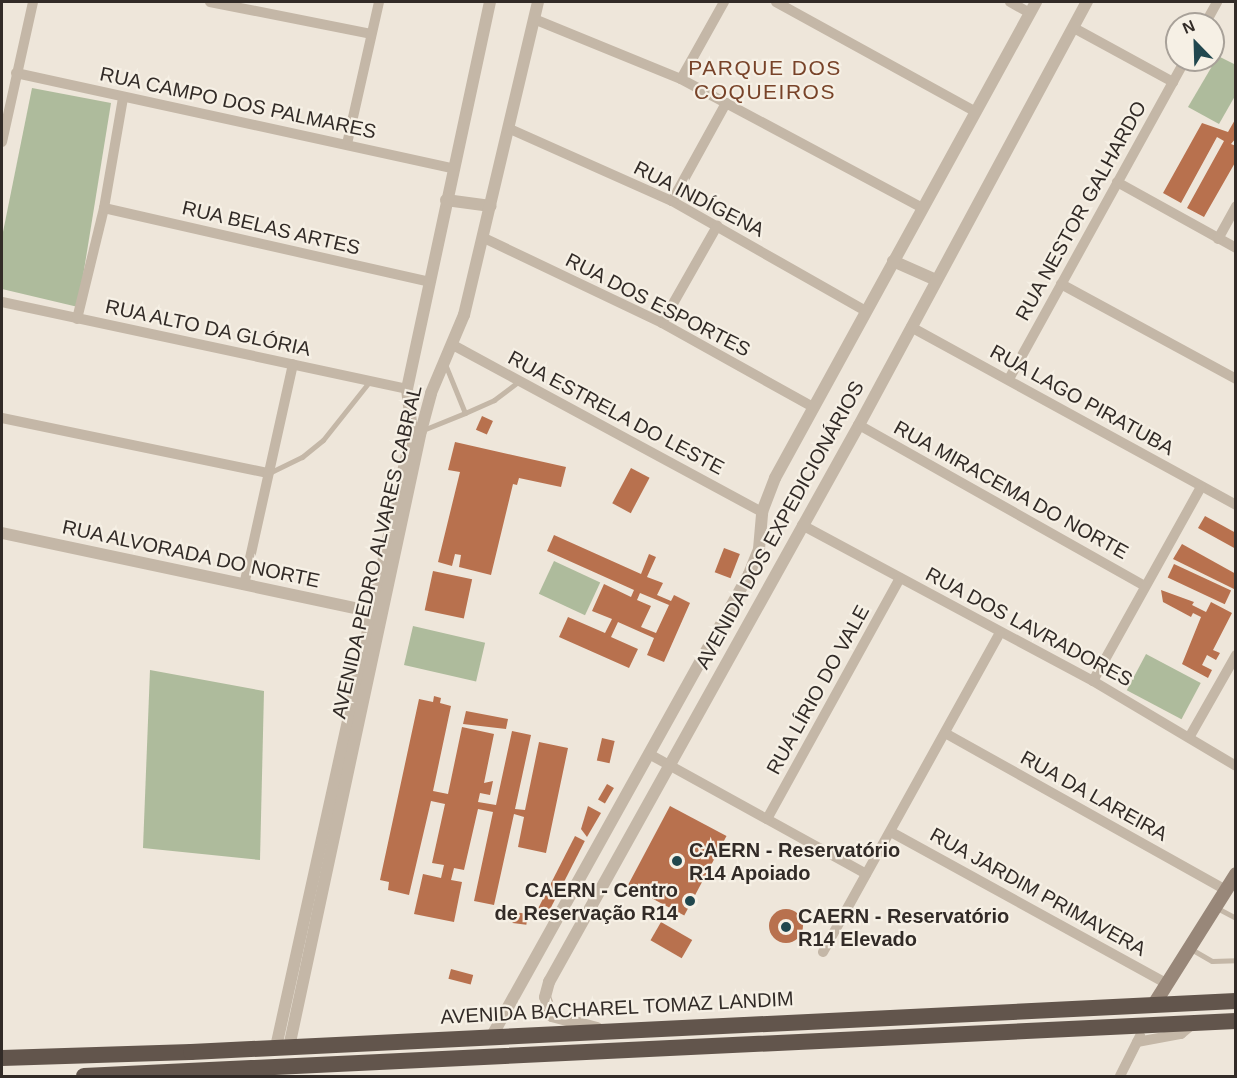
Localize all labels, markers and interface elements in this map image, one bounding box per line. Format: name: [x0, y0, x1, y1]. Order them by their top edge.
north arrow: [1165, 12, 1225, 72]
text: N: [1180, 17, 1197, 37]
district label: PARQUE DOS COQUEIROS: [688, 55, 842, 105]
street label: RUA CAMPO DOS PALMARES: [97, 62, 379, 144]
street label: RUA NESTOR GALHARDO: [1010, 96, 1152, 326]
street label: RUA INDÍGENA: [629, 156, 769, 242]
street label: RUA BELAS ARTES: [179, 196, 363, 260]
street label: RUA DOS ESPORTES: [561, 248, 755, 362]
street label: RUA ALTO DA GLÓRIA: [102, 294, 314, 362]
street label: RUA LAGO PIRATUBA: [985, 339, 1179, 461]
street label: RUA ESTRELA DO LESTE: [503, 345, 729, 481]
street label: AVENIDA DOS EXPEDICIONÁRIOS: [690, 376, 870, 674]
street label: AVENIDA PEDRO ALVARES CABRAL: [327, 382, 427, 722]
street label: RUA MIRACEMA DO NORTE: [889, 415, 1133, 565]
street label: RUA ALVORADA DO NORTE: [58, 515, 324, 593]
street label: RUA DOS LAVRADORES: [921, 562, 1137, 692]
street label: RUA LÍRIO DO VALE: [761, 601, 875, 779]
street label: RUA DA LAREIRA: [1015, 745, 1173, 847]
street label: RUA JARDIM PRIMAVERA: [925, 822, 1151, 962]
place label: CAERN - Reservatório R14 Apoiado: [689, 838, 900, 885]
marker: CAERN - Reservatório R14 Apoiado: [670, 854, 684, 868]
place label: CAERN - Centro de Reservação R14: [495, 878, 678, 925]
marker: CAERN - Centro de Reservação R14: [683, 894, 697, 908]
place label: CAERN - Reservatório R14 Elevado: [798, 904, 1009, 951]
marker: CAERN - Reservatório R14 Elevado: [779, 920, 793, 934]
street label: AVENIDA BACHAREL TOMAZ LANDIM: [439, 987, 795, 1029]

